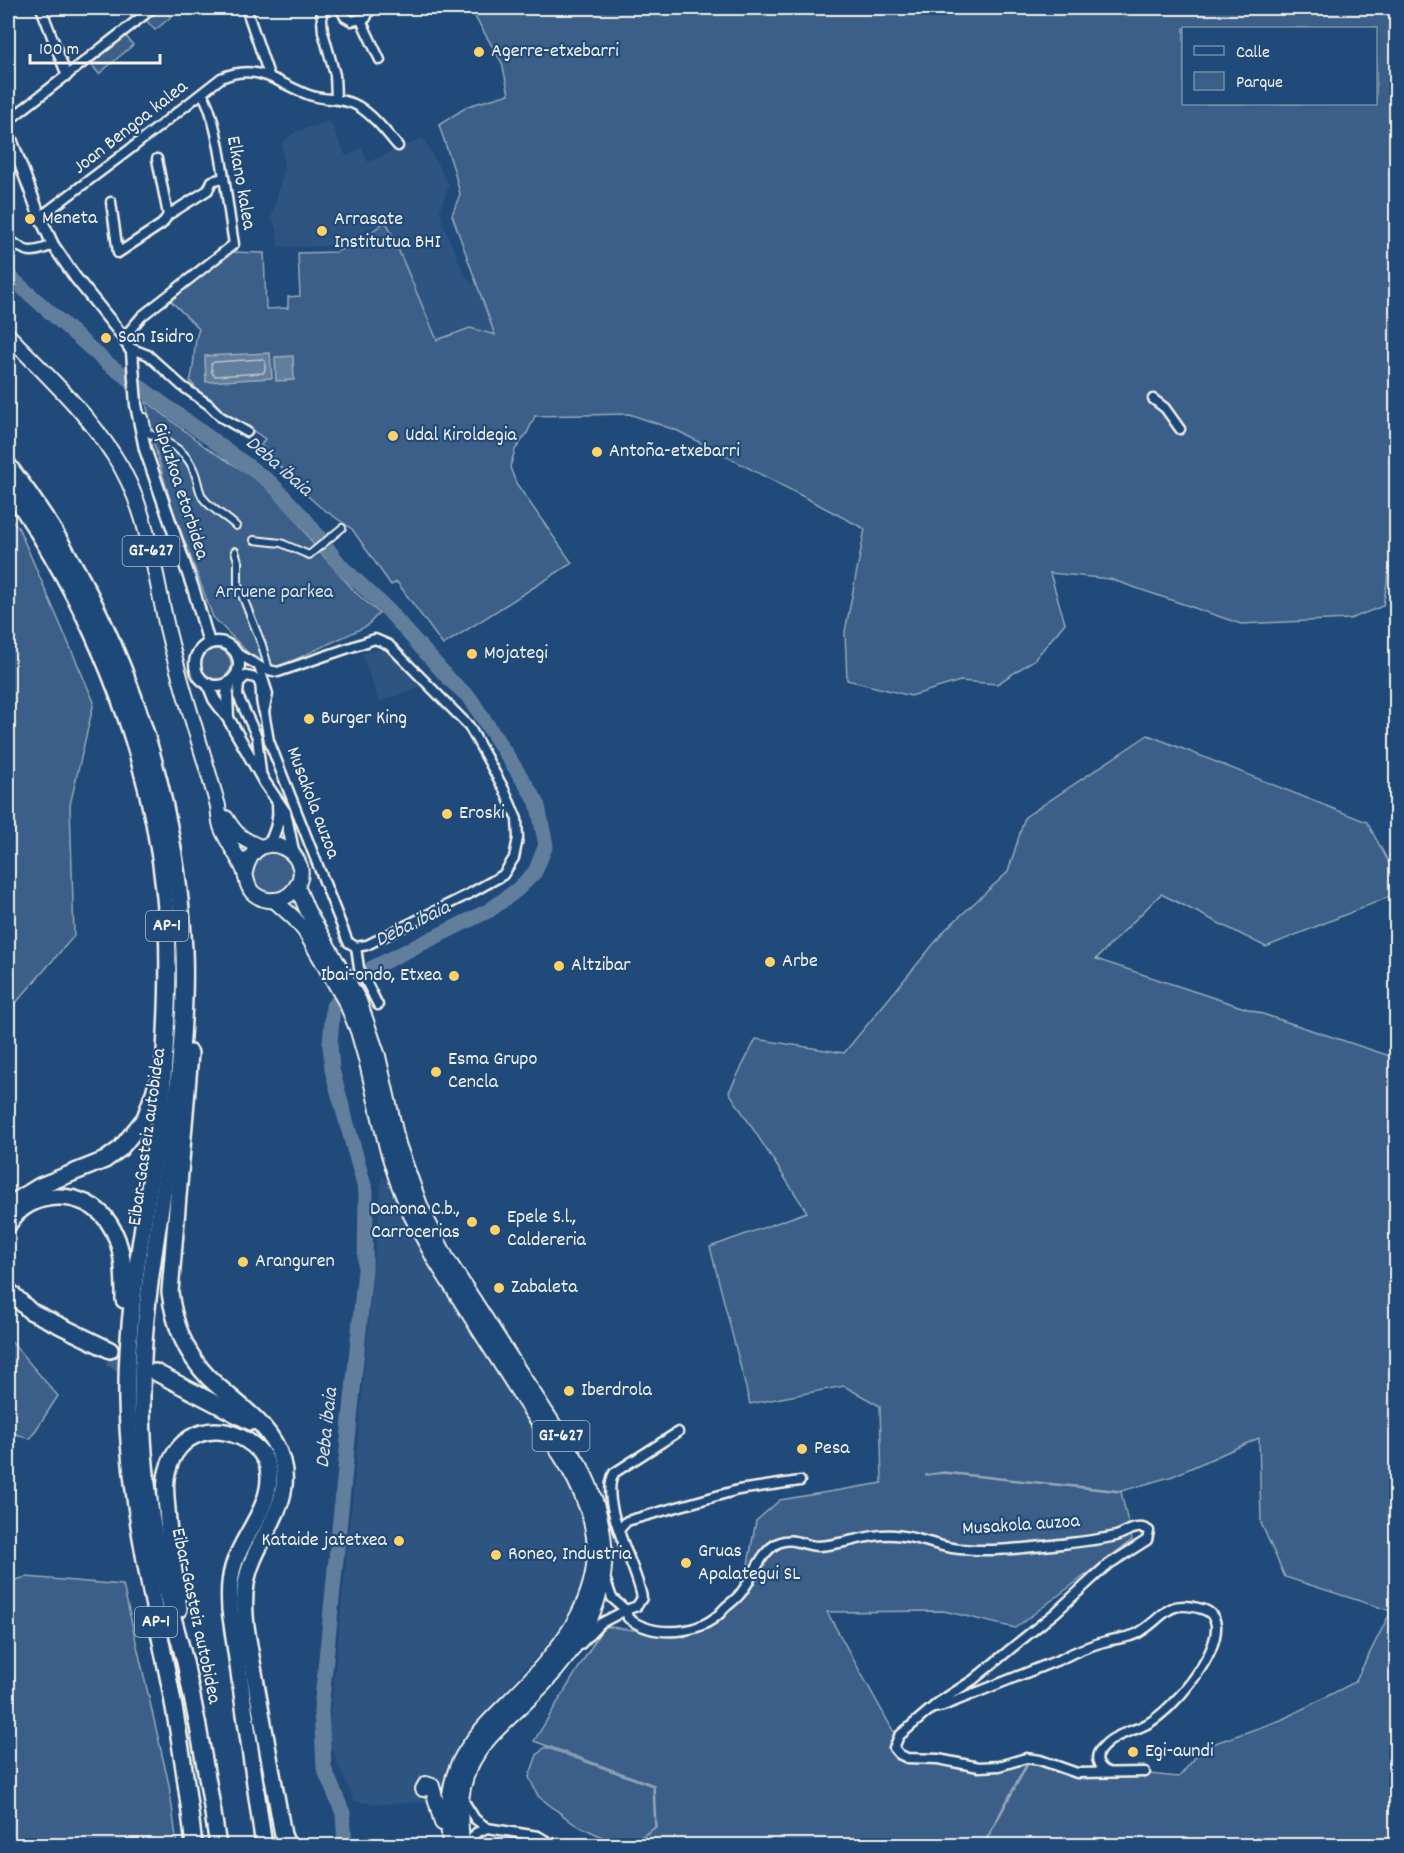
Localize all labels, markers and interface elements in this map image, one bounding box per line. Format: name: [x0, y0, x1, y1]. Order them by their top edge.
scale bar: [30, 27, 160, 65]
legend: [1182, 27, 1377, 105]
text: 100 m: [39, 38, 79, 63]
place label: Agerre-etxebarri: [491, 38, 619, 66]
text: Calle: [1236, 41, 1270, 66]
marker: Agerre-etxebarri: [472, 45, 486, 59]
text: Parque: [1236, 71, 1283, 96]
street label: Joan Bengoa kalea: [68, 74, 195, 182]
street label: Elkano kalea: [218, 134, 262, 233]
place label: Meneta: [42, 205, 98, 233]
place label: Arrasate Institutua BHI: [334, 206, 441, 257]
marker: Meneta: [23, 212, 37, 226]
marker: Arrasate Institutua BHI: [315, 224, 329, 238]
place label: San Isidro: [118, 324, 194, 352]
marker: San Isidro: [99, 331, 113, 345]
street label: Gipuzkoa etorbidea: [145, 419, 216, 564]
place label: Udal Kiroldegia: [405, 422, 517, 450]
water label: Deba ibaia: [238, 429, 319, 505]
marker: Udal Kiroldegia: [386, 429, 400, 443]
place label: Antoña-etxebarri: [609, 438, 740, 466]
marker: Antoña-etxebarri: [590, 445, 604, 459]
road number: GI-627: [122, 536, 180, 566]
park label: Arruene parkea: [215, 579, 334, 607]
place label: Mojategi: [484, 640, 548, 668]
marker: Mojategi: [465, 647, 479, 661]
place label: Burger King: [321, 705, 407, 733]
marker: Burger King: [302, 712, 316, 726]
street label: Musakola auzoa: [278, 743, 346, 864]
place label: Eroski: [459, 800, 505, 828]
marker: Eroski: [440, 807, 454, 821]
water label: Deba ibaia: [370, 893, 457, 956]
road number: AP-1: [146, 911, 188, 941]
place label: Arbe: [782, 948, 818, 976]
place label: Altzibar: [571, 952, 631, 980]
marker: Arbe: [763, 955, 777, 969]
marker: Altzibar: [552, 959, 566, 973]
place label: Ibai-ondo, Etxea: [320, 962, 443, 990]
marker: Ibai-ondo, Etxea: [447, 969, 461, 983]
street label: Eibar-Gasteiz autobidea: [122, 1046, 174, 1228]
place label: Esma Grupo Cencla: [448, 1046, 538, 1097]
marker: Esma Grupo Cencla: [429, 1065, 443, 1079]
place label: Danona C.b., Carrocerias: [370, 1196, 460, 1247]
place label: Epele S.l., Caldereria: [507, 1204, 586, 1255]
marker: Danona C.b., Carrocerias: [465, 1215, 479, 1229]
marker: Epele S.l., Caldereria: [488, 1223, 502, 1237]
place label: Aranguren: [255, 1248, 335, 1276]
marker: Aranguren: [236, 1255, 250, 1269]
place label: Zabaleta: [511, 1274, 578, 1302]
marker: Zabaleta: [492, 1281, 506, 1295]
place label: Iberdrola: [581, 1377, 653, 1405]
marker: Iberdrola: [562, 1384, 576, 1398]
water label: Deba ibaia: [309, 1385, 347, 1470]
road number: GI-627: [532, 1421, 590, 1451]
place label: Pesa: [814, 1435, 850, 1463]
marker: Pesa: [795, 1442, 809, 1456]
street label: Musakola auzoa: [961, 1508, 1081, 1544]
street label: Eibar-Gasteiz autobidea: [163, 1525, 227, 1707]
place label: Kataide jatetxea: [261, 1527, 388, 1555]
marker: Kataide jatetxea: [392, 1534, 406, 1548]
place label: Gruas Apalategui SL: [698, 1538, 800, 1589]
place label: Roneo, Industria: [508, 1541, 632, 1569]
marker: Roneo, Industria: [489, 1548, 503, 1562]
marker: Gruas Apalategui SL: [679, 1556, 693, 1570]
road number: AP-1: [135, 1607, 177, 1637]
place label: Egi-aundi: [1145, 1738, 1214, 1766]
marker: Egi-aundi: [1126, 1745, 1140, 1759]

